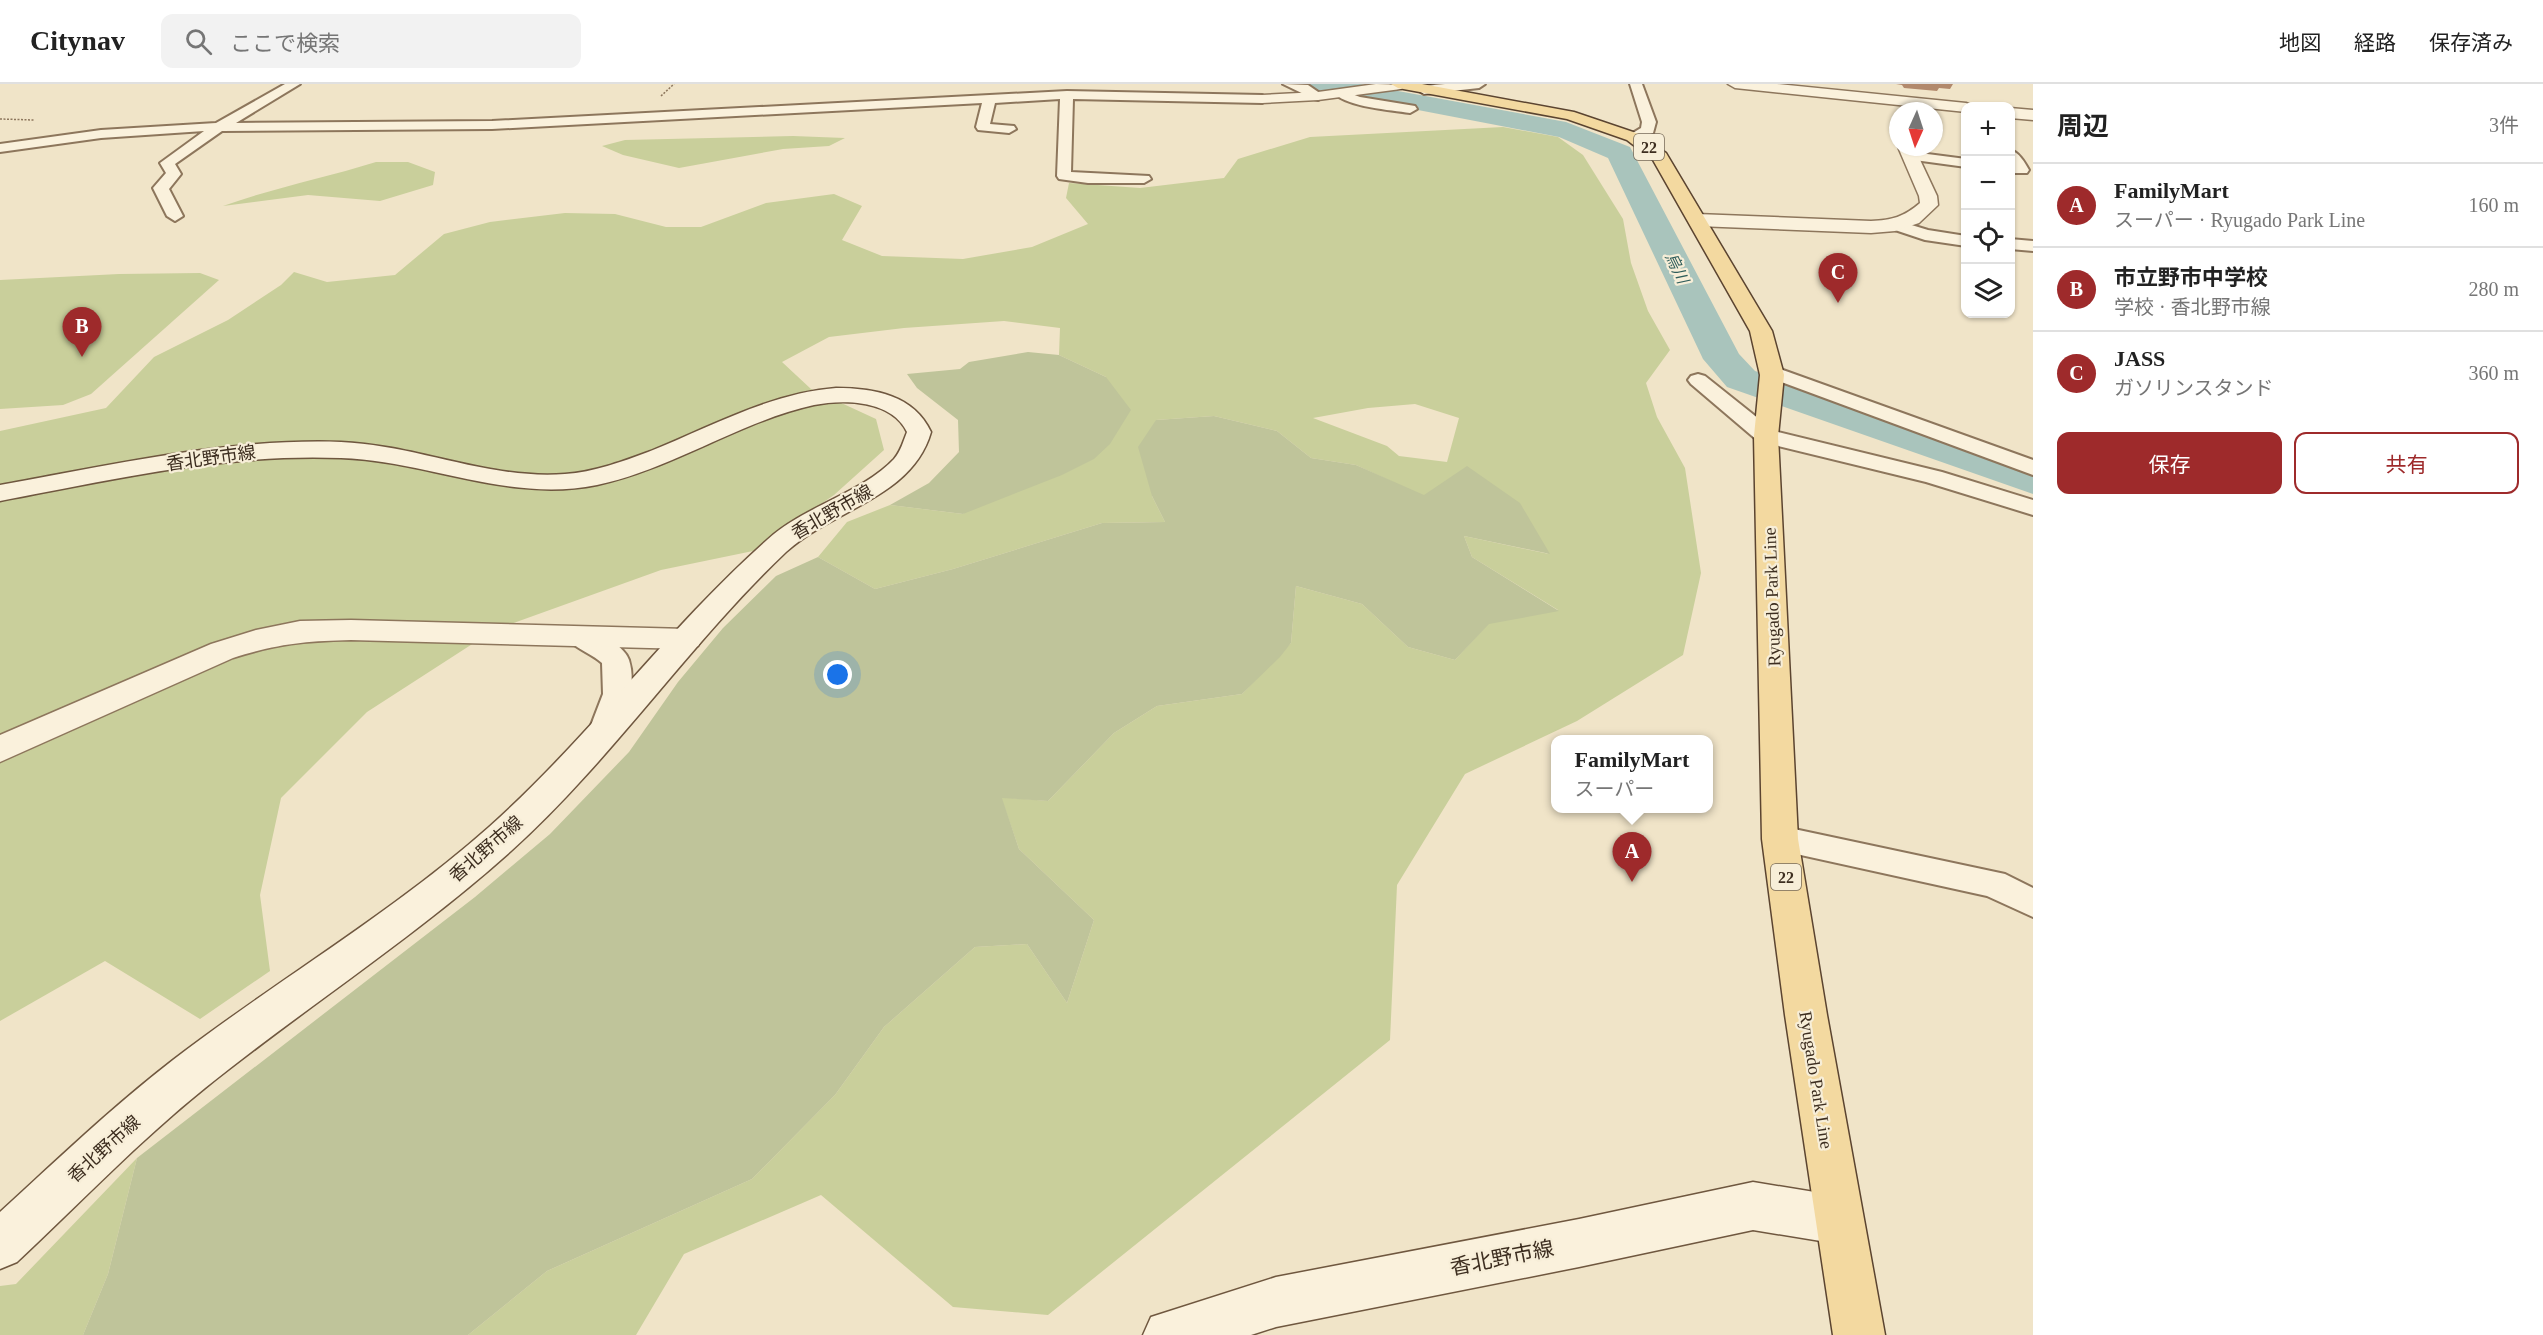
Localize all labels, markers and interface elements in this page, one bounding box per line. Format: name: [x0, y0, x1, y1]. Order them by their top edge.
search box: [161, 14, 581, 68]
text: Citynav: [30, 25, 125, 56]
icon: search: [182, 25, 215, 58]
text: ここで検索: [230, 31, 340, 56]
text: 地図: [2279, 31, 2321, 55]
text: 経路: [2354, 31, 2396, 55]
text: 保存済み: [2429, 31, 2513, 55]
north arrow: [1889, 102, 1943, 156]
map controls: [1961, 102, 2015, 318]
button: +: [1961, 102, 2015, 156]
text: 周辺: [2057, 112, 2109, 141]
text: 3件: [2489, 114, 2519, 136]
road number: 22: [1634, 134, 1664, 160]
button: −: [1961, 156, 2015, 210]
text: FamilyMart: [2114, 178, 2229, 203]
text: A: [2069, 194, 2084, 216]
text: 160 m: [2468, 194, 2519, 216]
text: スーパー · Ryugado Park Line: [2114, 209, 2365, 231]
button: locate: [1961, 210, 2015, 264]
water label: 烏川: [1662, 250, 1693, 288]
pin: C: [1818, 254, 1858, 303]
button: layers: [1961, 264, 2015, 318]
text: 市立野市中学校: [2114, 265, 2268, 290]
text: B: [2070, 278, 2083, 300]
text: 280 m: [2468, 278, 2519, 300]
text: 学校 · 香北野市線: [2114, 296, 2271, 318]
pin: B: [62, 308, 101, 357]
text: JASS: [2114, 346, 2165, 371]
text: C: [2069, 362, 2084, 384]
text: 360 m: [2468, 362, 2519, 384]
text: ガソリンスタンド: [2114, 377, 2274, 399]
button: 保存: [2057, 432, 2282, 494]
button: 共有: [2294, 432, 2519, 494]
street label: 香北野市線: [165, 442, 257, 474]
street label: 香北野市線: [788, 481, 876, 543]
street label: Ryugado Park Line: [1760, 527, 1784, 667]
your location: [823, 660, 852, 689]
popup: [1551, 735, 1713, 813]
text: FamilyMart: [1575, 747, 1689, 772]
text: スーパー: [1575, 778, 1654, 800]
street label: 香北野市線: [445, 812, 527, 886]
pin: A: [1612, 832, 1652, 882]
road number: 22: [1771, 864, 1801, 890]
street label: Ryugado Park Line: [1795, 1010, 1837, 1150]
street label: 香北野市線: [64, 1111, 144, 1187]
street label: 香北野市線: [1448, 1236, 1556, 1280]

